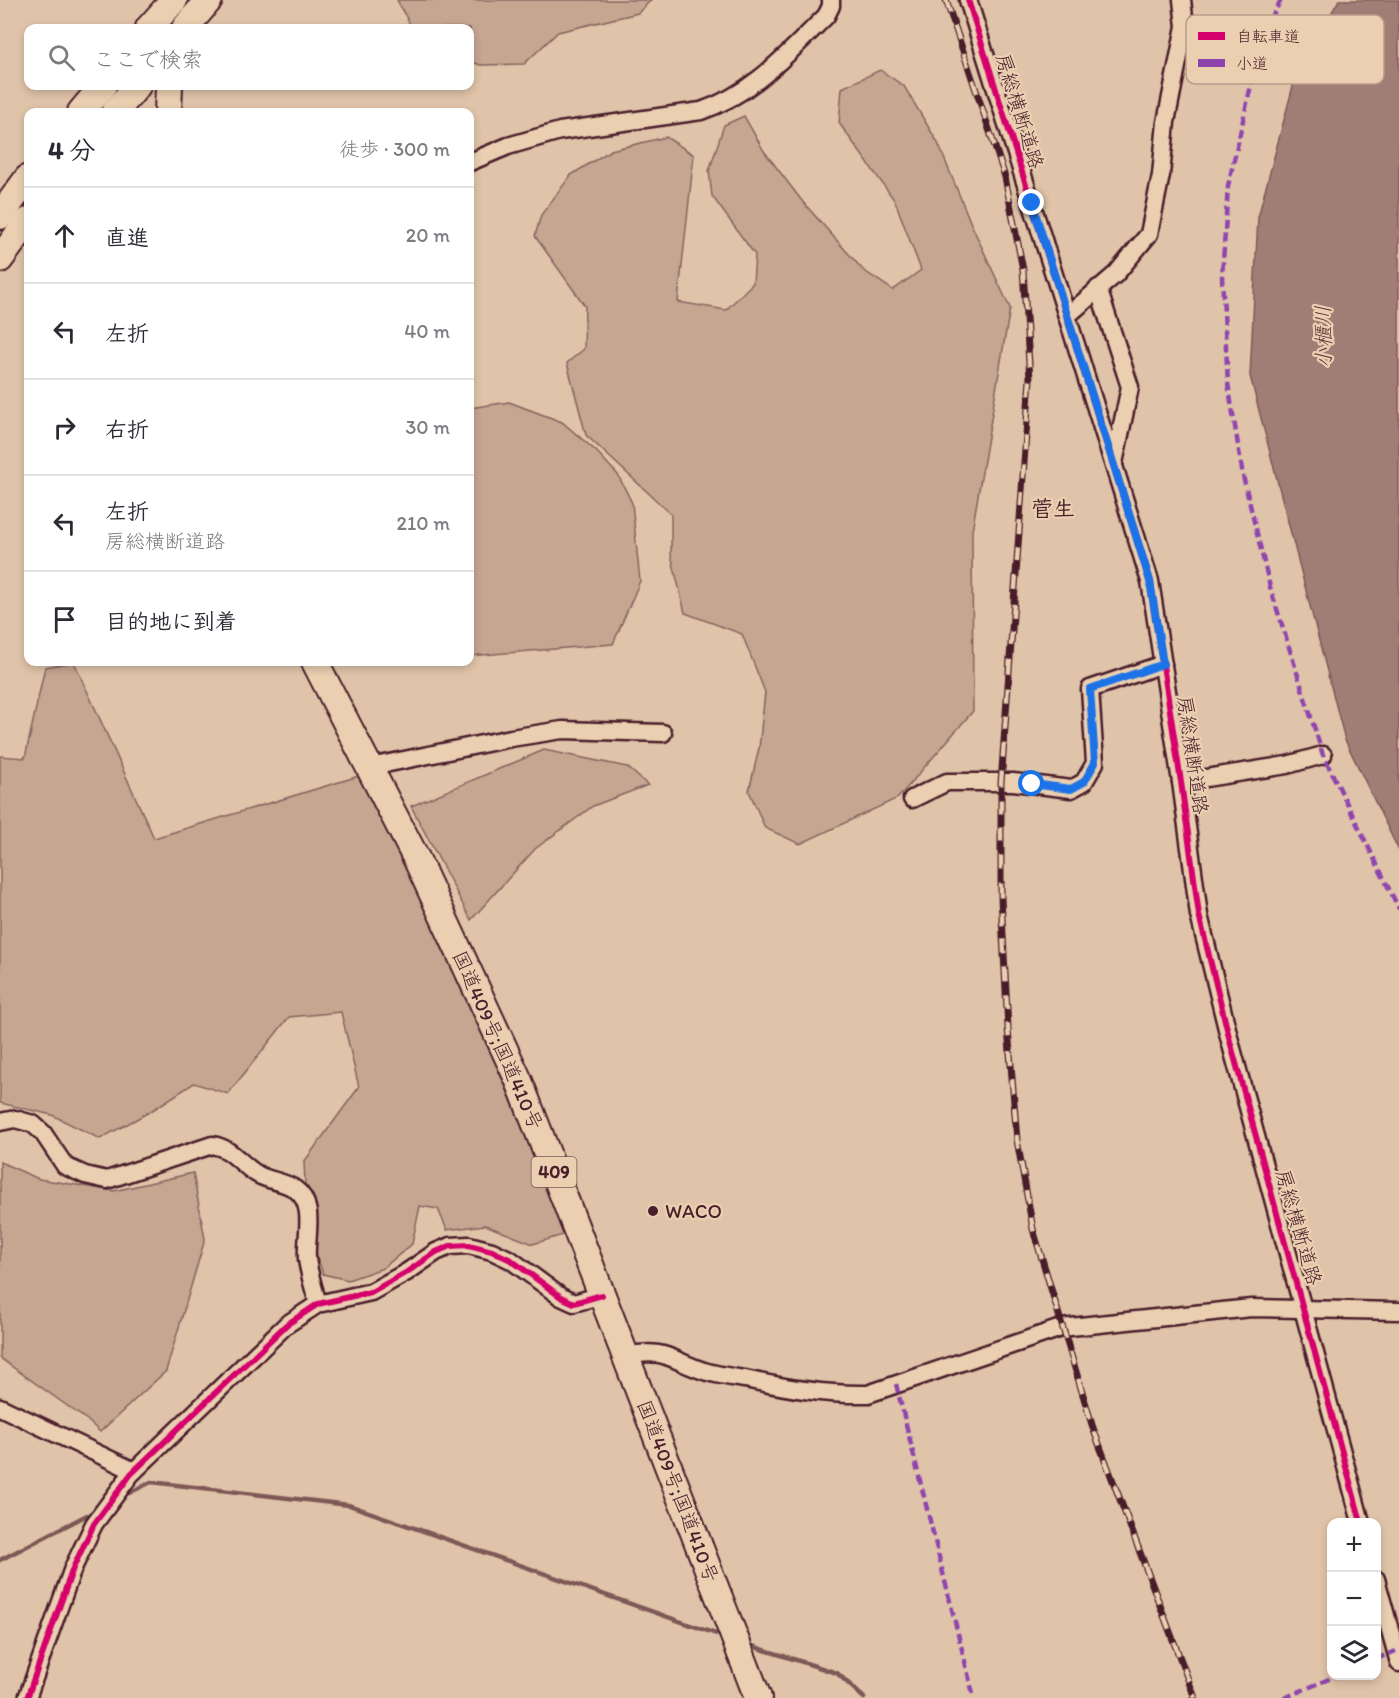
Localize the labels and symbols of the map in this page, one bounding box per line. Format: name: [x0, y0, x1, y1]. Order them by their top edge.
legend: [1186, 15, 1384, 84]
text: 自転車道: [1236, 27, 1300, 46]
street label: 房総横断道路: [991, 50, 1049, 172]
text: 小道: [1236, 54, 1268, 73]
route end: [1018, 189, 1044, 215]
water label: 小櫃川: [1310, 305, 1336, 369]
district label: 菅生: [1031, 495, 1075, 522]
street label: 房総横断道路: [1173, 694, 1213, 816]
route start: [1018, 770, 1044, 796]
street label: 国道409号;国道410号: [448, 947, 548, 1133]
road number: 409: [532, 1157, 576, 1187]
street label: 房総横断道路: [1271, 1166, 1327, 1288]
place label: WACO: [665, 1199, 722, 1223]
marker: WACO: [646, 1204, 660, 1218]
street label: 国道409号;国道410号: [632, 1396, 724, 1586]

